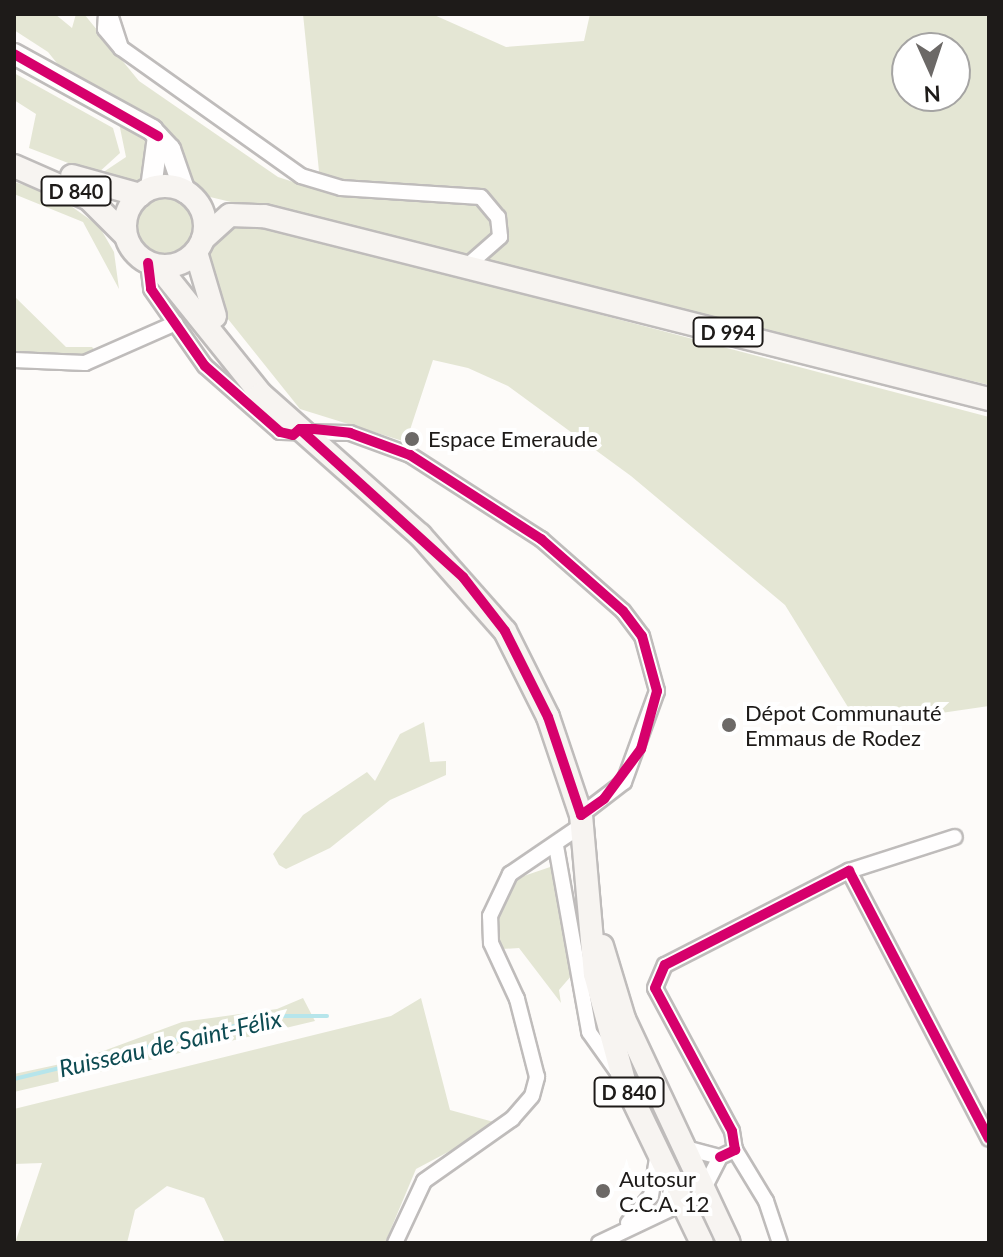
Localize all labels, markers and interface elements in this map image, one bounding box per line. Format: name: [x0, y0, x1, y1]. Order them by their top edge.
north arrow: [891, 32, 971, 112]
text: N: [923, 81, 941, 108]
road number: D 840: [40, 175, 112, 207]
road number: D 994: [692, 316, 764, 348]
place label: Espace Emeraude: [428, 426, 598, 452]
marker: Espace Emeraude: [403, 430, 421, 448]
place label: Dépot Communauté Emmaus de Rodez: [745, 699, 942, 750]
marker: Dépot Communauté Emmaus de Rodez: [720, 716, 738, 734]
water label: Ruisseau de Saint-Félix: [56, 1003, 284, 1083]
road number: D 840: [593, 1076, 665, 1108]
place label: Autosur C.C.A. 12: [619, 1165, 710, 1216]
marker: Autosur C.C.A. 12: [594, 1182, 612, 1200]

